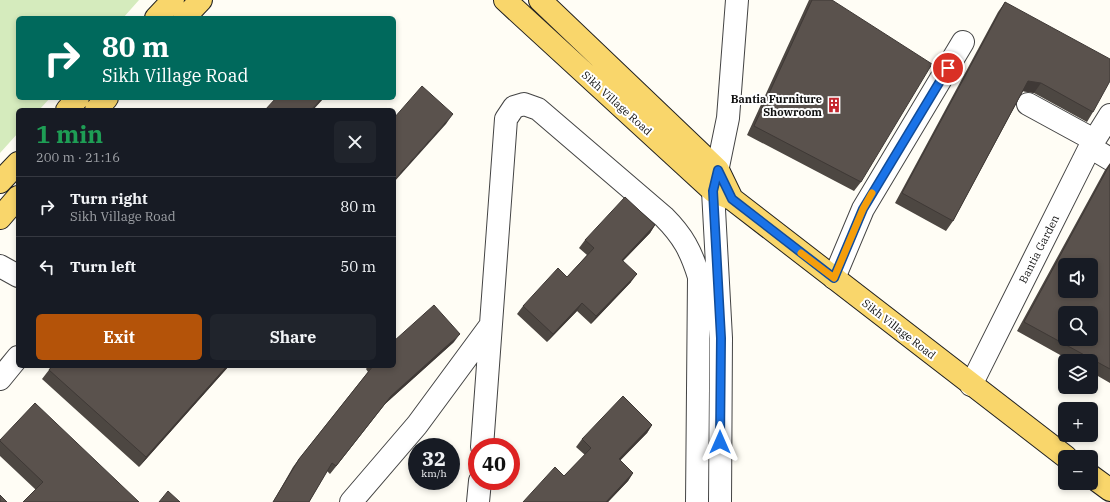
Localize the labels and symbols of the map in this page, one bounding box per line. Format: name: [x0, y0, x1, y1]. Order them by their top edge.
pin: [931, 51, 965, 85]
street label: Sikh Village Road: [579, 68, 655, 138]
place label: Bantia Furniture Showroom: [731, 92, 822, 119]
building icon: Bantia Furniture Showroom: [825, 96, 843, 114]
street label: Bantia Garden: [1016, 212, 1062, 286]
street label: Sikh Village Road: [859, 296, 939, 362]
position arrow: [699, 421, 741, 463]
speed limit sign: 40: [468, 438, 520, 490]

